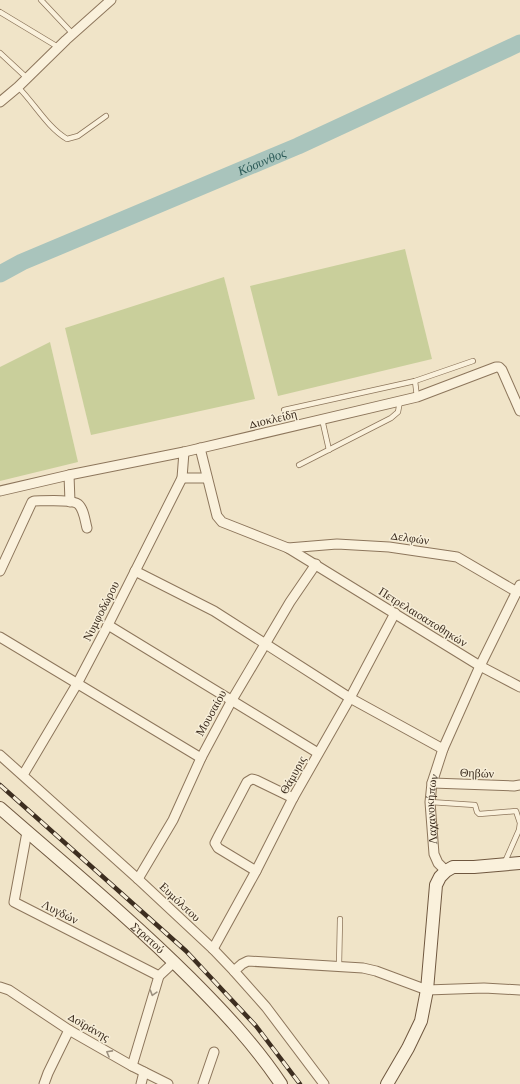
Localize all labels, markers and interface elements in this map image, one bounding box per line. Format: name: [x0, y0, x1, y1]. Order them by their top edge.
water label: Κόσυνθος: [234, 145, 289, 179]
street label: Διοκλείδη: [248, 407, 298, 431]
street label: Δελφών: [390, 528, 431, 548]
street label: Νυμφοδώρου: [80, 579, 122, 643]
street label: Πετρελαιοαποθηκών: [376, 584, 470, 650]
street label: Μουσαίου: [193, 687, 229, 738]
street label: Θάμυρις: [277, 753, 309, 796]
street label: Θηβών: [460, 765, 495, 781]
street label: Λαχανοκήπων: [423, 772, 442, 845]
street label: Ευμόλπου: [157, 880, 203, 925]
street label: Λυγδών: [39, 897, 81, 927]
street label: Στρατού: [129, 919, 167, 957]
one-way arrow: [149, 990, 158, 997]
street label: Δοϊράνης: [66, 1010, 112, 1045]
one-way arrow: [105, 1050, 113, 1057]

